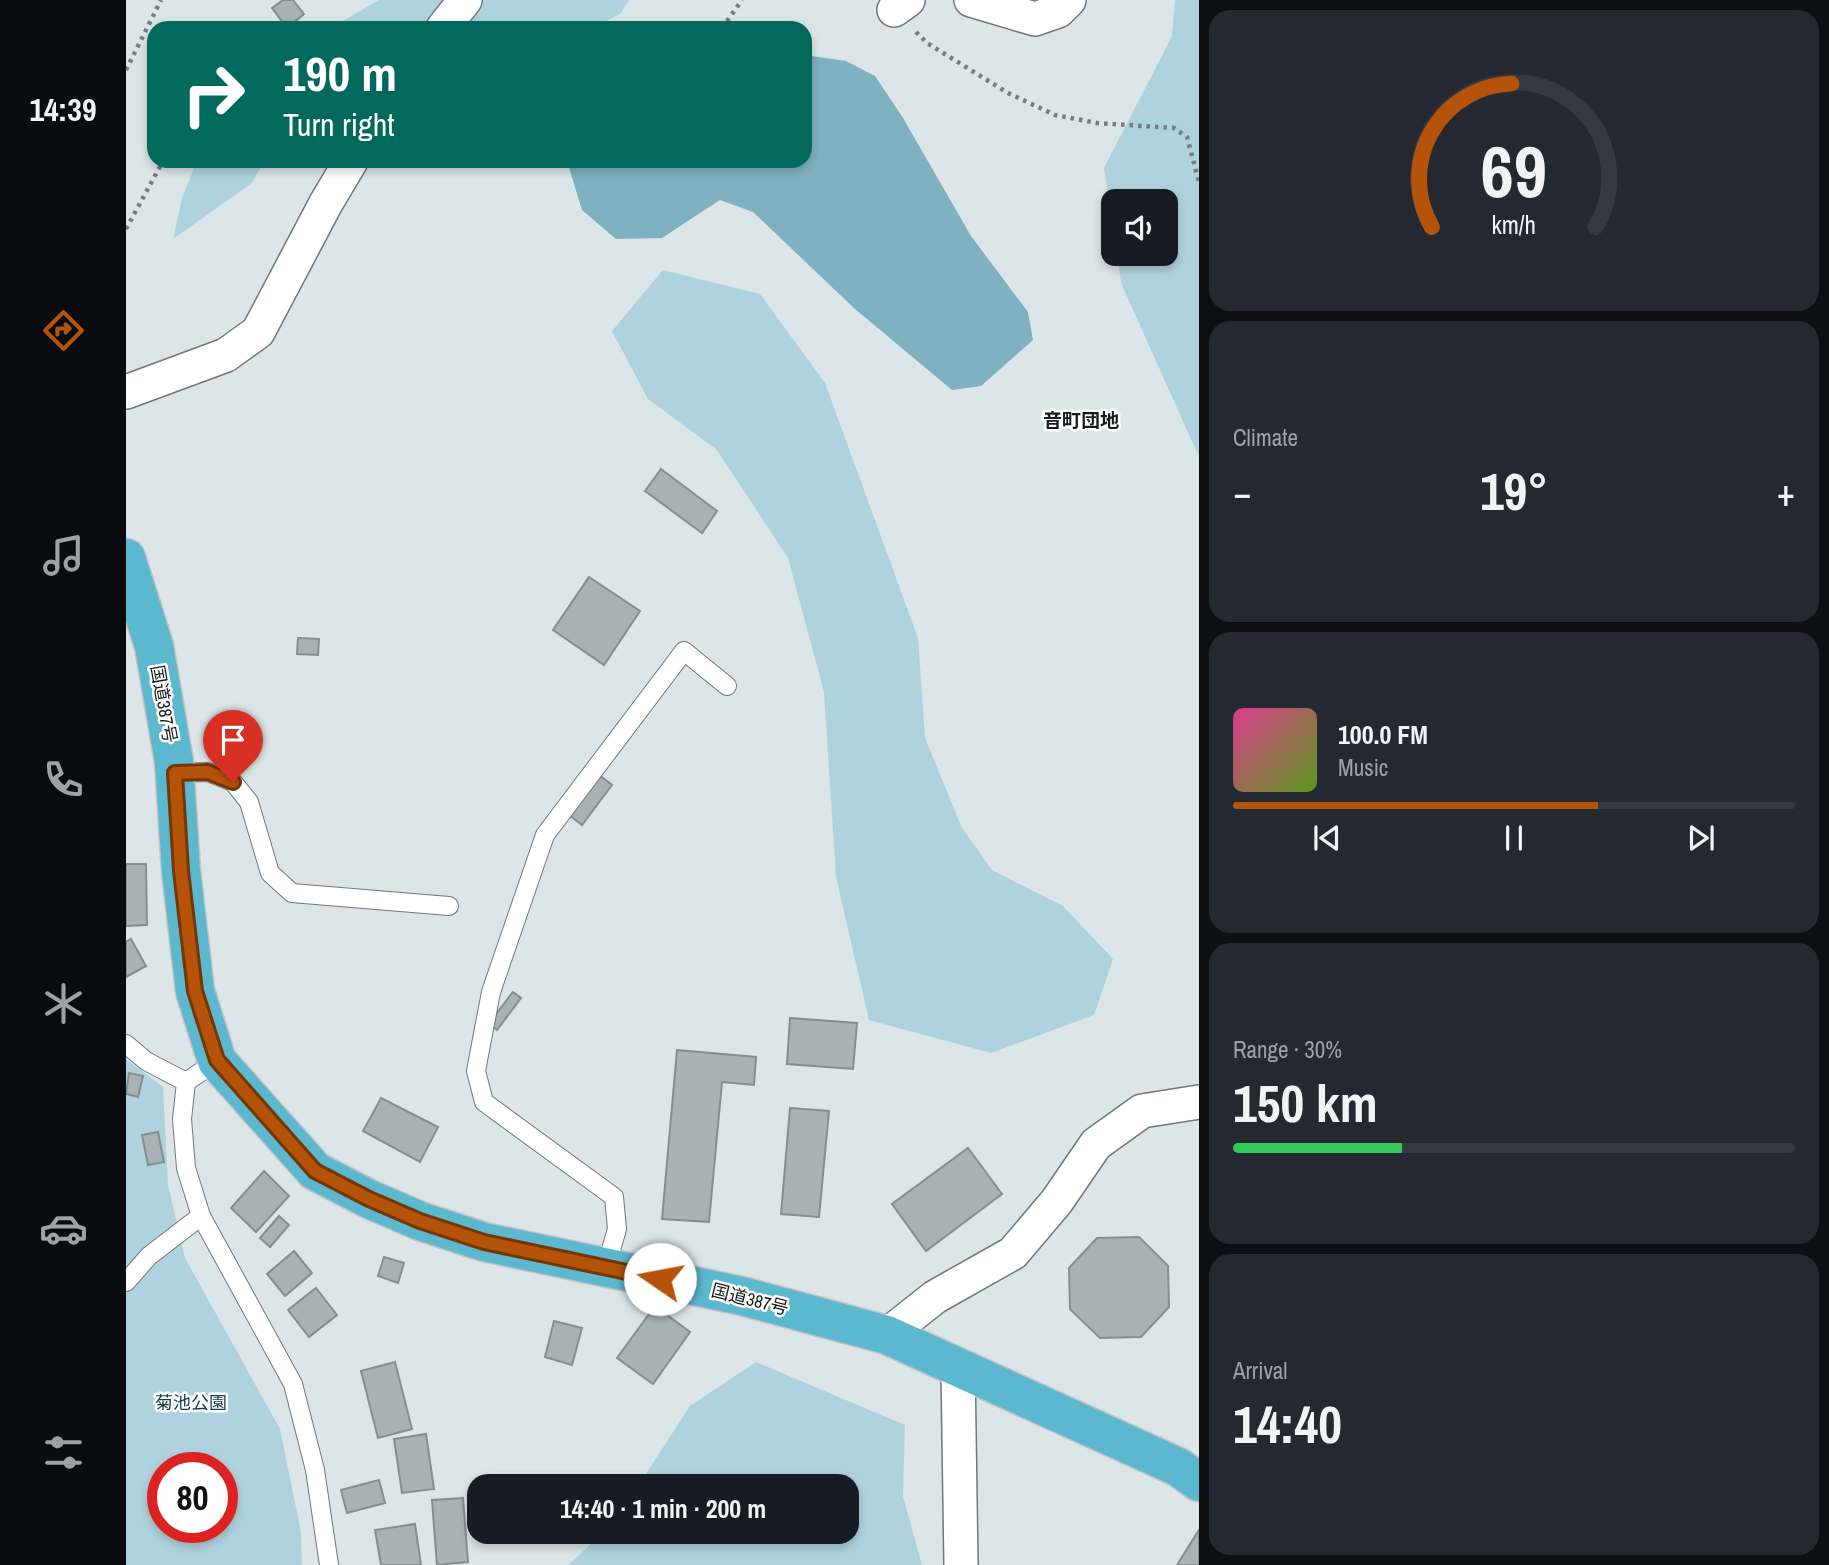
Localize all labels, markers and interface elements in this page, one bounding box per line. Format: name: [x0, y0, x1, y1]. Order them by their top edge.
text: 190 m: [283, 40, 397, 106]
icon: right: [168, 49, 259, 140]
text: 14:39: [29, 88, 97, 131]
text: Turn right: [283, 103, 395, 146]
text: 69: [1481, 122, 1547, 220]
map controls: [1101, 189, 1178, 266]
button: sound: [1101, 189, 1178, 266]
text: km/h: [1492, 207, 1536, 241]
icon: directions: [39, 306, 88, 355]
district label: 音町団地: [1043, 407, 1119, 433]
text: Climate: [1233, 422, 1298, 453]
text: 19°: [1480, 456, 1548, 526]
text: −: [1233, 467, 1251, 518]
text: +: [1777, 467, 1795, 518]
icon: music: [39, 531, 88, 580]
street label: 国道387号: [145, 663, 183, 745]
pin: [203, 710, 263, 782]
text: 100.0 FM: [1338, 717, 1428, 752]
icon: arrive: [214, 721, 252, 759]
text: Music: [1338, 752, 1388, 783]
icon: phone: [39, 755, 88, 804]
icon: previous: [1308, 819, 1346, 857]
icon: pause: [1495, 819, 1533, 857]
icon: next: [1682, 819, 1720, 857]
icon: climate: [39, 979, 88, 1028]
text: Range · 30%: [1233, 1034, 1342, 1065]
text: 150 km: [1233, 1068, 1378, 1138]
icon: car: [39, 1204, 88, 1253]
position arrow: [623, 1242, 697, 1316]
street label: 国道387号: [709, 1277, 791, 1321]
text: Arrival: [1233, 1355, 1288, 1386]
text: 14:40: [1233, 1389, 1342, 1459]
park label: 菊池公園: [155, 1390, 227, 1415]
icon: filters: [39, 1428, 88, 1477]
speed limit sign: 80: [147, 1452, 238, 1543]
text: 14:40 · 1 min · 200 m: [560, 1491, 766, 1526]

